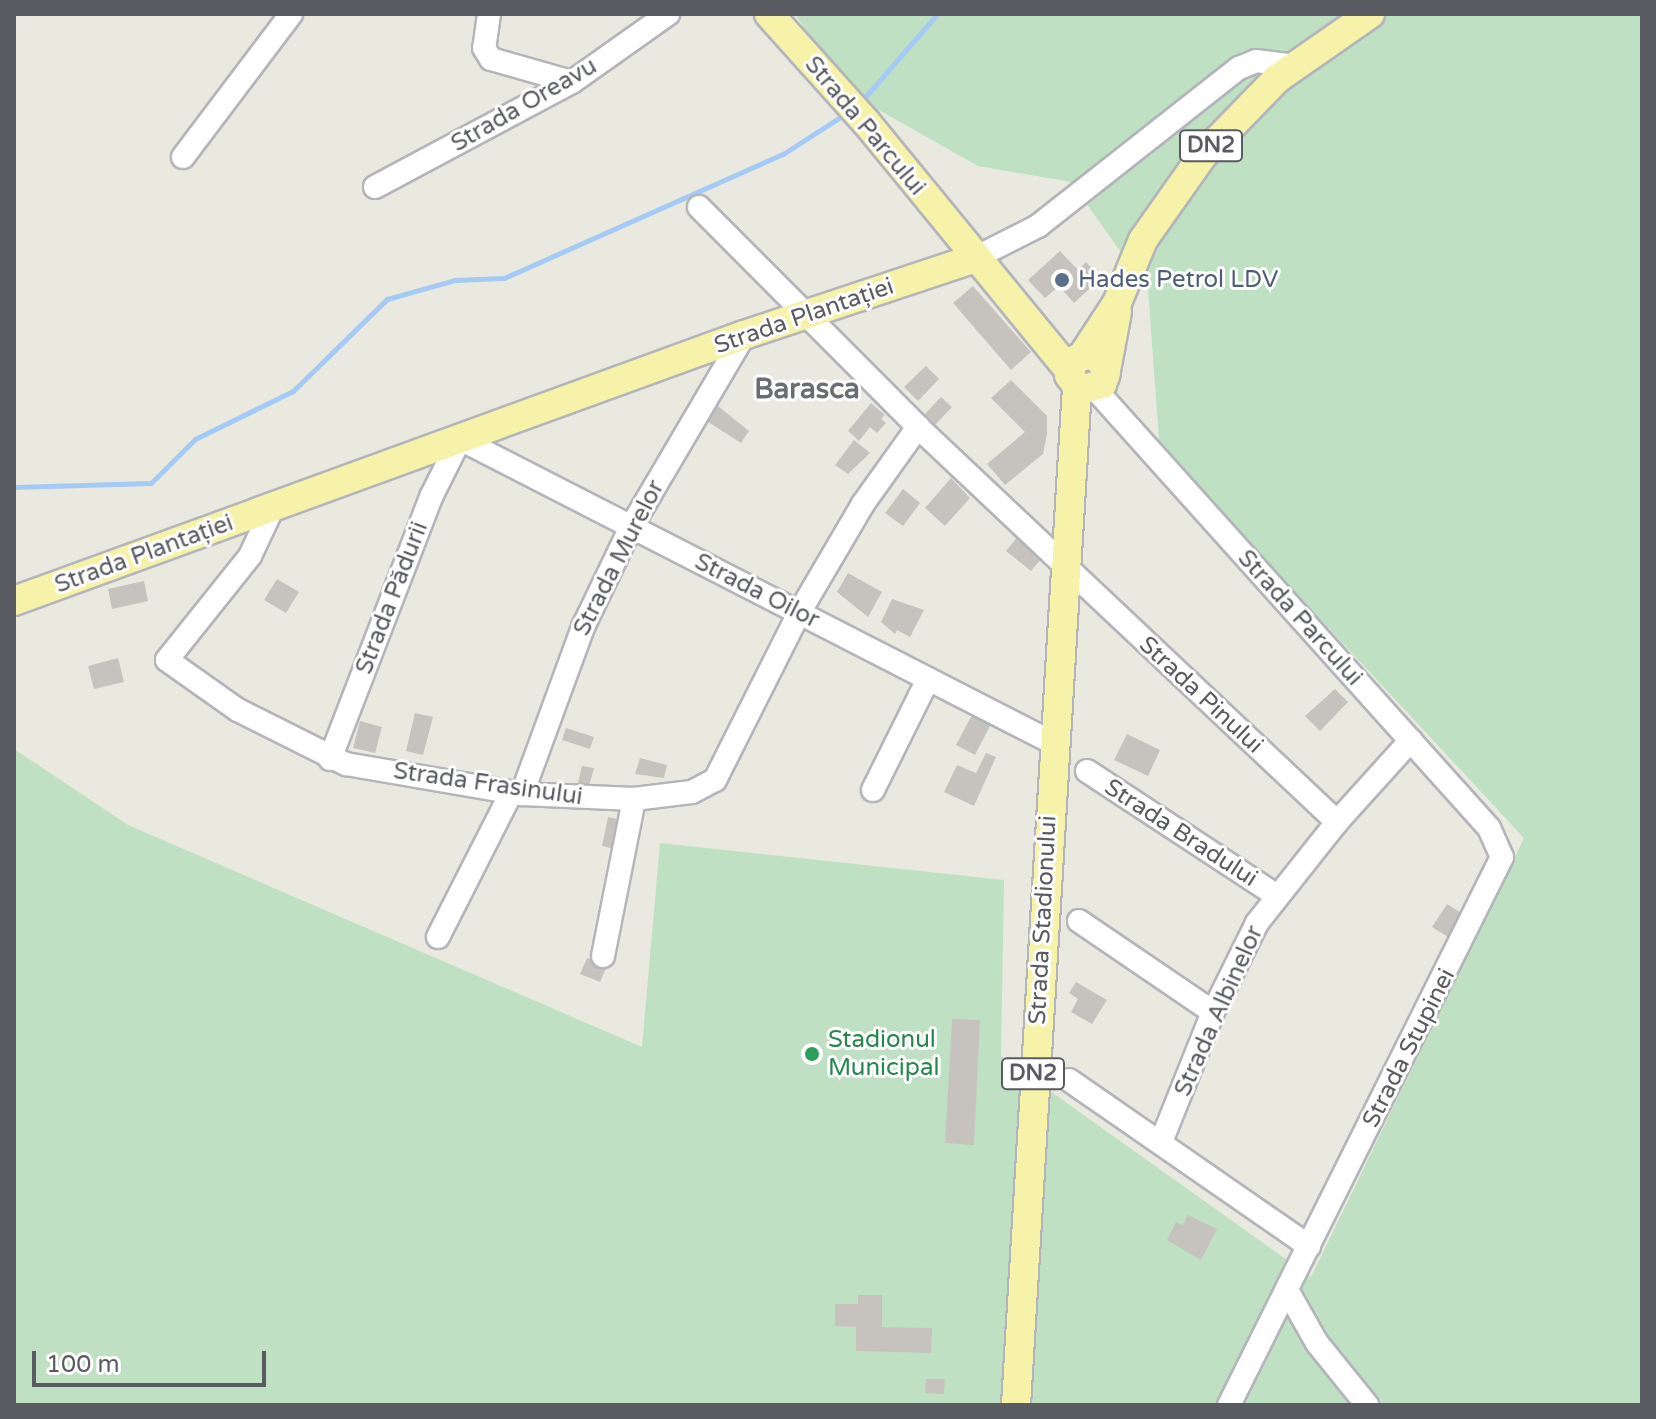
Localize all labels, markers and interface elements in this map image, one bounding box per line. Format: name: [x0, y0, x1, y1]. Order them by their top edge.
street label: Strada Parcului: [798, 51, 932, 201]
street label: Strada Oreavu: [446, 52, 602, 158]
road number: DN2: [1177, 128, 1245, 164]
place label: Hades Petrol LDV: [1078, 266, 1278, 294]
marker: Hades Petrol LDV: [1053, 271, 1071, 289]
street label: Strada Plantației: [711, 272, 897, 360]
district label: Barasca: [754, 372, 860, 406]
street label: Strada Murelor: [567, 475, 671, 641]
street label: Strada Plantației: [51, 508, 237, 600]
street label: Strada Pădurii: [350, 518, 434, 678]
street label: Strada Parcului: [1231, 544, 1369, 692]
street label: Strada Oilor: [690, 547, 824, 635]
street label: Strada Pinului: [1133, 630, 1269, 760]
street label: Strada Frasinului: [392, 756, 584, 812]
street label: Strada Bradului: [1099, 773, 1263, 893]
street label: Strada Stadionului: [1023, 815, 1063, 1025]
street label: Strada Albinelor: [1168, 921, 1270, 1101]
street label: Strada Stupinei: [1357, 964, 1461, 1132]
place label: Stadionul Municipal: [828, 1026, 939, 1082]
marker: Stadionul Municipal: [803, 1045, 821, 1063]
road number: DN2: [999, 1056, 1067, 1092]
scale bar: [36, 1335, 270, 1385]
text: 100 m: [46, 1350, 120, 1379]

